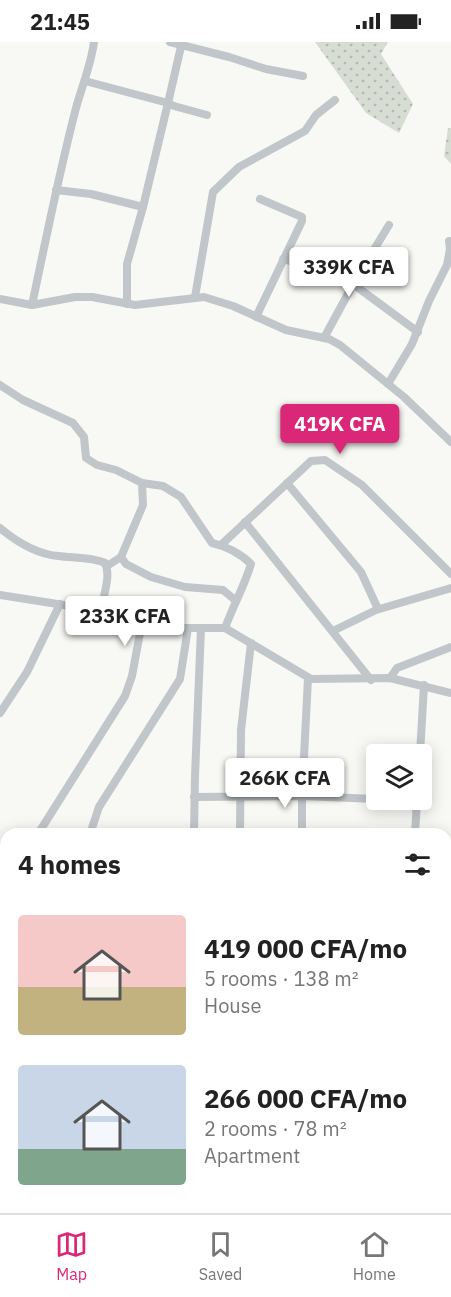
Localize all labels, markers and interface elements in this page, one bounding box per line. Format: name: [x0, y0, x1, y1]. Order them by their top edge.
text: 21:45: [30, 7, 90, 36]
pin: 339K CFA: [287, 247, 411, 298]
text: 339K CFA: [303, 253, 395, 280]
pin: 419K CFA: [278, 404, 402, 455]
text: 419K CFA: [294, 410, 386, 437]
pin: 233K CFA: [63, 596, 187, 647]
text: 233K CFA: [79, 602, 171, 629]
map controls: [366, 744, 432, 810]
button: layers: [366, 744, 432, 810]
pin: 266K CFA: [223, 758, 347, 809]
text: 266K CFA: [239, 764, 331, 791]
text: 4 homes: [18, 847, 121, 881]
icon: filters: [401, 848, 434, 881]
text: 419 000 CFA/mo: [204, 931, 407, 965]
icon: home: [66, 939, 138, 1011]
text: 5 rooms · 138 m²: [204, 965, 359, 992]
text: House: [204, 992, 261, 1019]
text: 266 000 CFA/mo: [204, 1081, 407, 1115]
icon: home: [66, 1089, 138, 1161]
text: 2 rooms · 78 m²: [204, 1115, 347, 1142]
text: Apartment: [204, 1142, 300, 1169]
tab: Map: [55, 1228, 88, 1284]
tab: Saved: [199, 1228, 242, 1284]
tab: Home: [353, 1228, 396, 1284]

